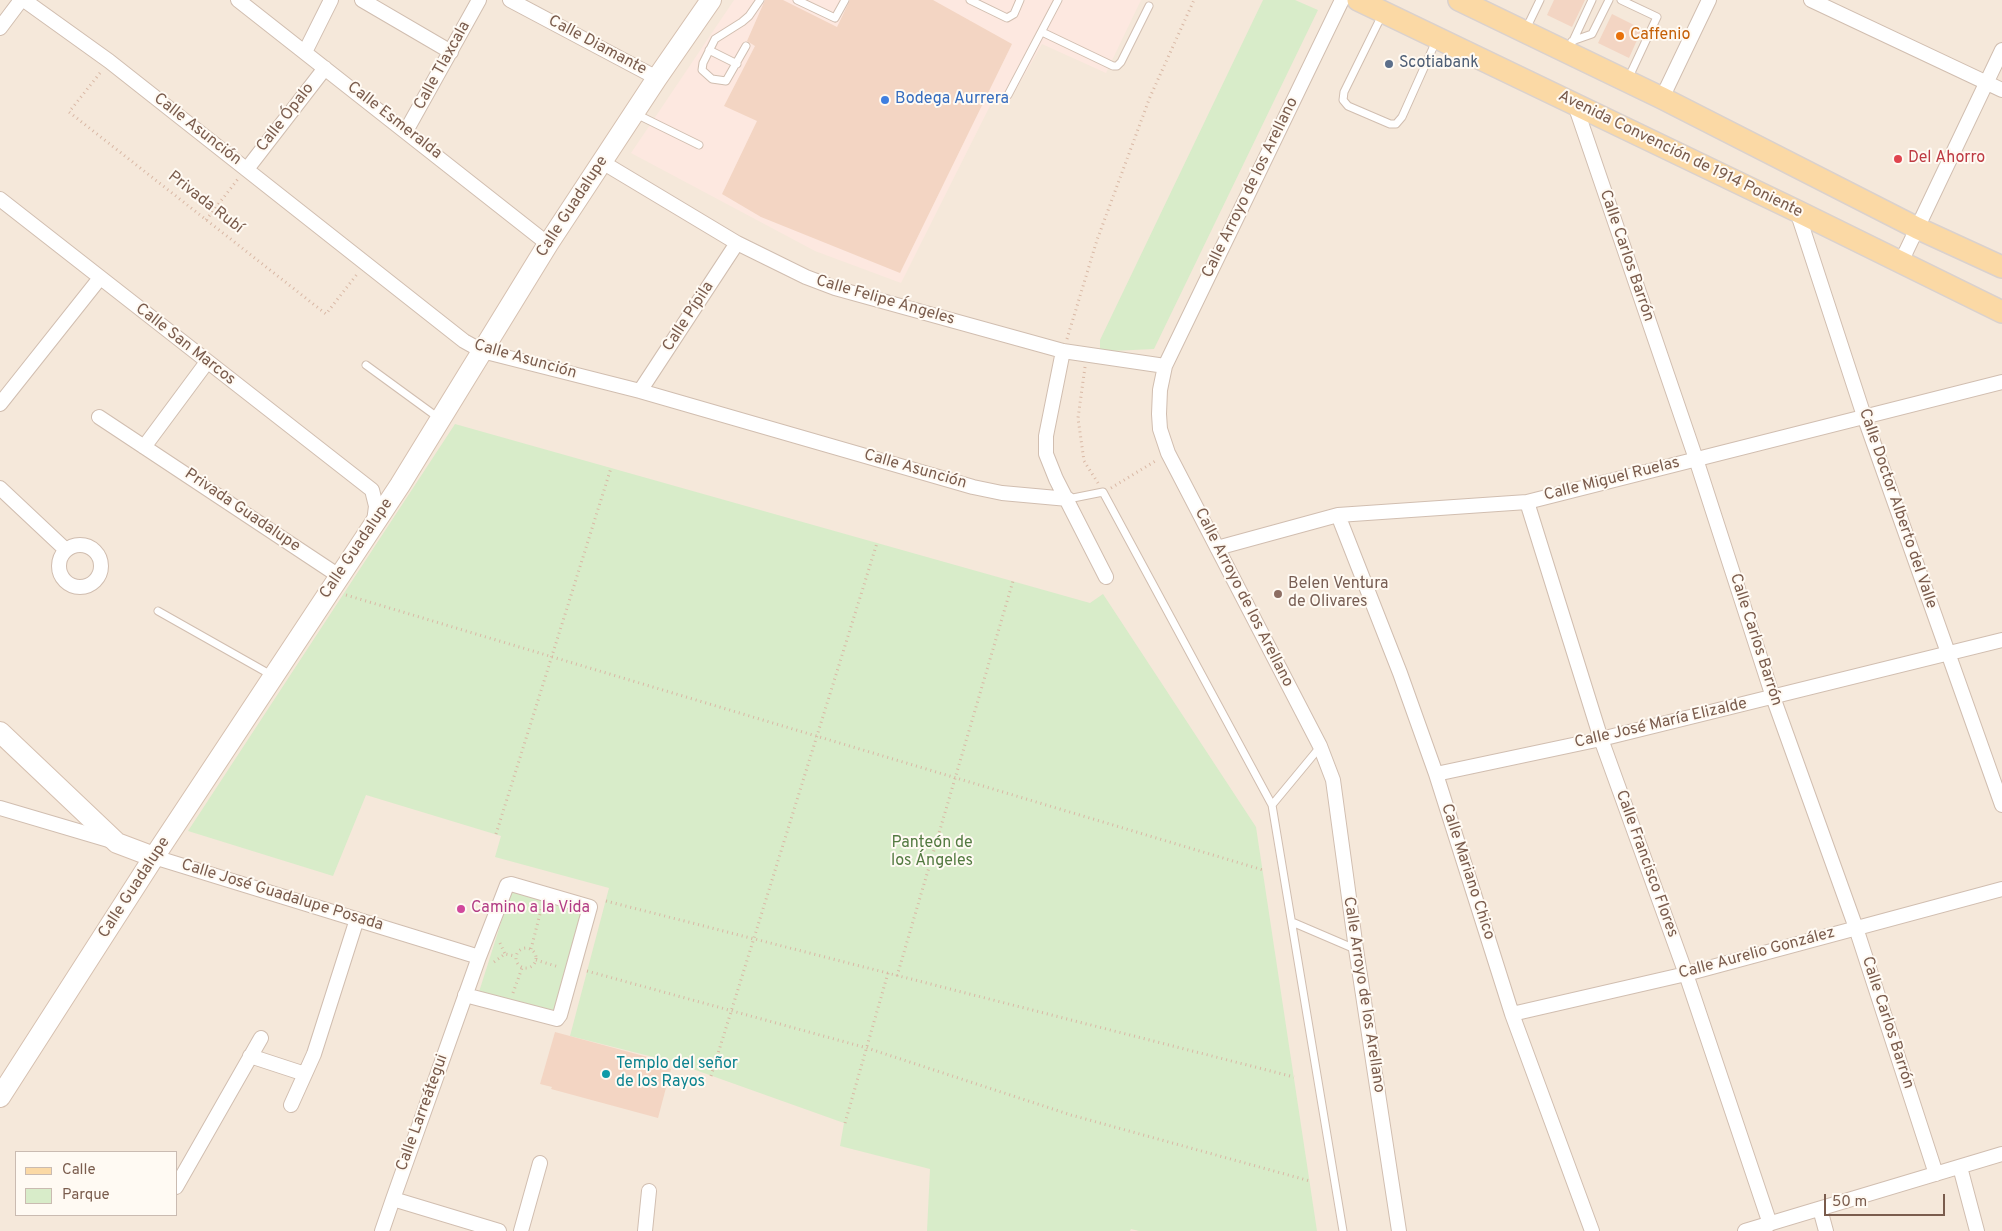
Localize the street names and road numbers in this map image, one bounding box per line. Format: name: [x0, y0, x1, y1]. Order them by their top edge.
street label: Calle Diamante: [545, 12, 649, 80]
street label: Calle Tlaxcala: [411, 18, 475, 114]
street label: Calle Esmeralda: [343, 78, 445, 164]
street label: Calle Ópalo: [253, 80, 319, 156]
street label: Avenida Convención de 1914 Poniente: [1555, 87, 1805, 223]
street label: Calle Asunción: [149, 90, 245, 170]
street label: Calle Arroyo de los Arellano: [1199, 95, 1303, 281]
street label: Calle Guadalupe: [533, 153, 613, 261]
street label: Privada Rubí: [163, 168, 247, 238]
street label: Calle Carlos Barrón: [1594, 188, 1658, 324]
street label: Calle Felipe Ángeles: [813, 272, 957, 330]
street label: Calle Pípila: [659, 278, 719, 356]
street label: Calle San Marcos: [131, 300, 239, 390]
street label: Calle Asunción: [471, 336, 579, 384]
street label: Calle Doctor Alberto del Valle: [1854, 406, 1940, 612]
street label: Calle Asunción: [861, 446, 969, 494]
street label: Calle Miguel Ruelas: [1542, 454, 1682, 506]
street label: Privada Guadalupe: [181, 465, 303, 557]
street label: Calle Guadalupe: [316, 495, 398, 603]
street label: Calle Arroyo de los Arellano: [1189, 505, 1297, 691]
street label: Calle Carlos Barrón: [1725, 571, 1785, 709]
street label: Calle José María Elizalde: [1573, 695, 1749, 753]
street label: Calle Francisco Flores: [1610, 788, 1682, 940]
street label: Calle Mariano Chico: [1436, 802, 1498, 942]
street label: Calle Guadalupe: [95, 834, 175, 942]
street label: Calle José Guadalupe Posada: [179, 856, 385, 936]
street label: Calle Arroyo de los Arellano: [1338, 896, 1388, 1094]
street label: Calle Aurelio González: [1677, 924, 1837, 984]
street label: Calle Carlos Barrón: [1857, 954, 1917, 1092]
street label: Calle Larreátegui: [393, 1052, 453, 1174]

